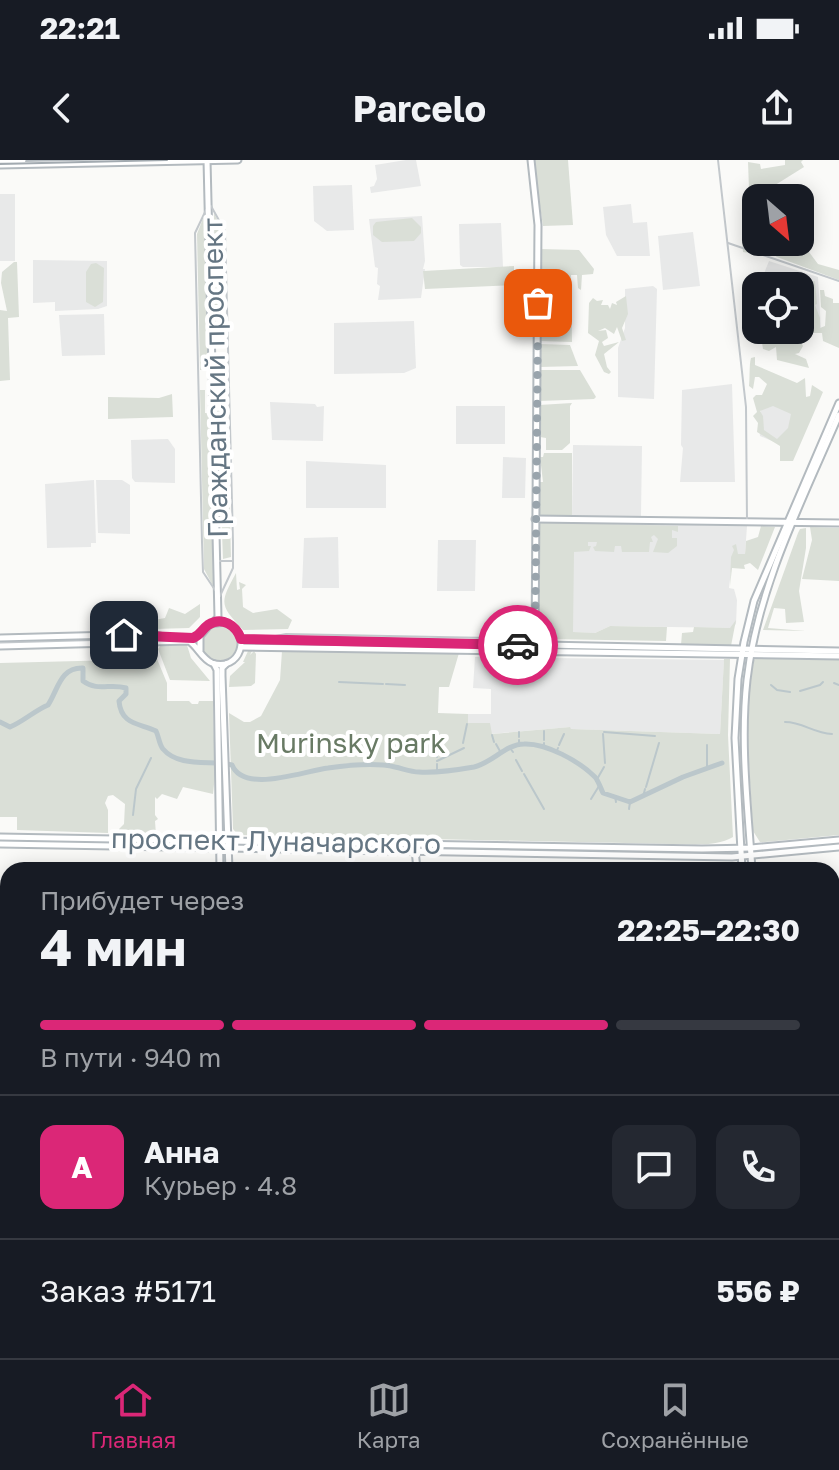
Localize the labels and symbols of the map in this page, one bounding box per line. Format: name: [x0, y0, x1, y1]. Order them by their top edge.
north arrow: [742, 184, 814, 256]
street label: Гражданский проспект: [195, 218, 234, 538]
pin: [504, 269, 572, 337]
pin: [90, 601, 158, 669]
courier: [478, 605, 558, 685]
park label: Murinsky park: [256, 726, 446, 759]
street label: проспект Луначарского: [111, 821, 441, 860]

